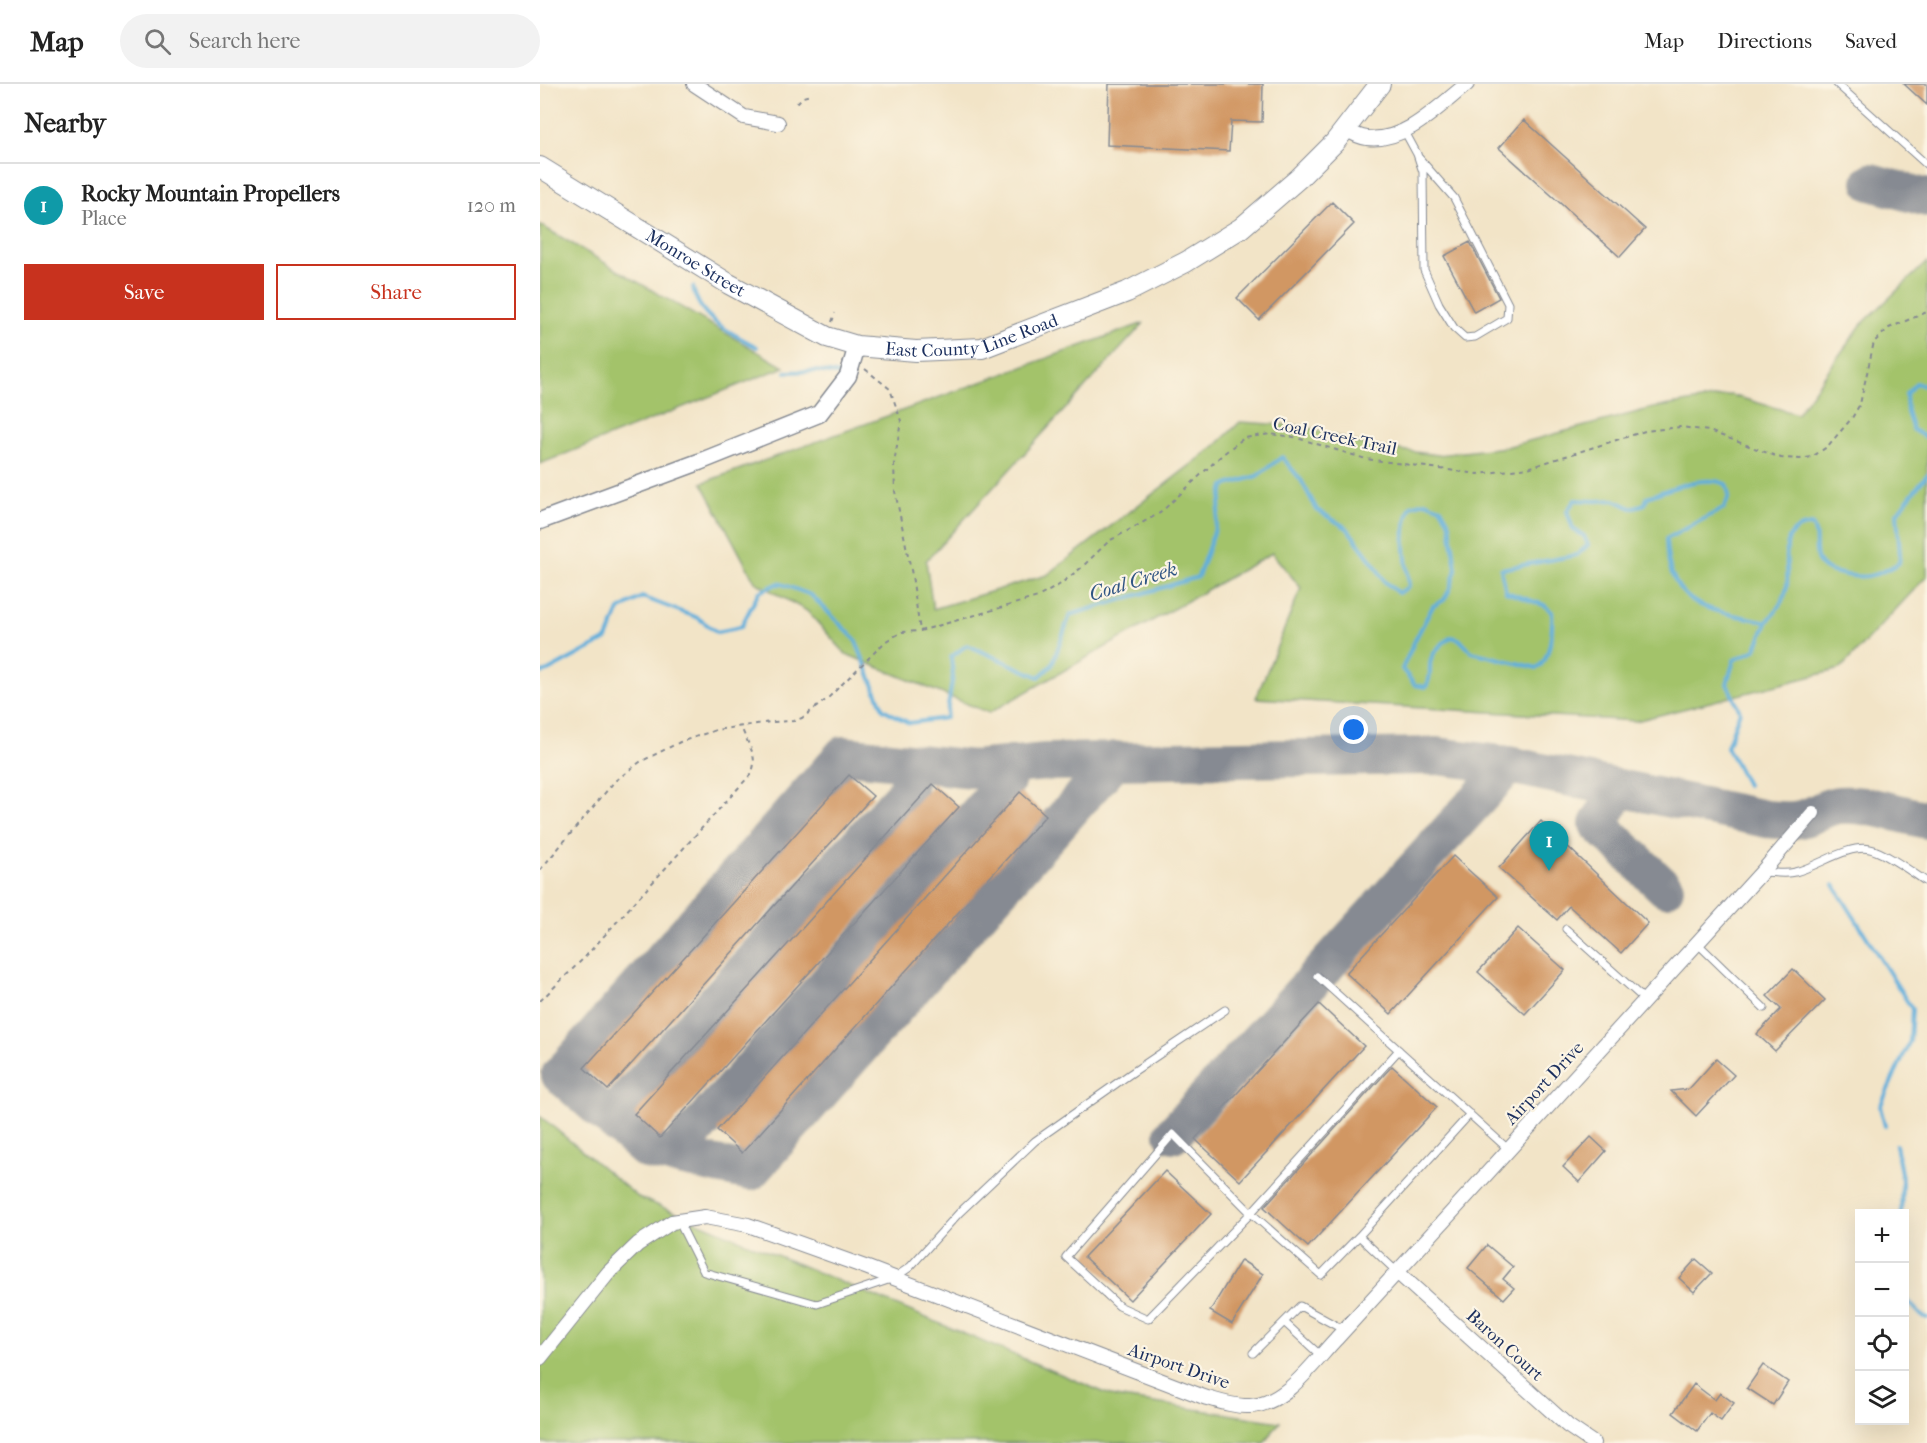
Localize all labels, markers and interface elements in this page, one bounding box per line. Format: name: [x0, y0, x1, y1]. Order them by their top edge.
search box: [120, 14, 540, 68]
text: Map: [30, 25, 84, 58]
icon: search: [141, 25, 174, 58]
text: Search here: [189, 28, 300, 54]
text: Map: [1644, 29, 1684, 53]
text: Directions: [1717, 29, 1812, 53]
text: Saved: [1845, 29, 1897, 53]
text: Nearby: [24, 108, 106, 139]
text: Rocky Mountain Propellers: [81, 181, 340, 207]
text: 1: [40, 194, 47, 217]
text: 120 m: [467, 194, 516, 217]
text: Place: [81, 207, 127, 230]
street label: Monroe Street: [642, 225, 749, 302]
button: Save: [24, 264, 264, 320]
button: Share: [276, 264, 516, 320]
street label: East County Line Road: [884, 310, 1061, 362]
street label: Coal Creek Trail: [1271, 413, 1399, 460]
water label: Coal Creek: [1086, 557, 1180, 606]
your location: [1339, 715, 1368, 744]
pin: 1: [1530, 822, 1568, 871]
street label: Airport Drive: [1500, 1037, 1588, 1130]
map controls: [1855, 1209, 1909, 1425]
button: +: [1855, 1209, 1909, 1263]
button: −: [1855, 1263, 1909, 1317]
street label: Baron Court: [1462, 1305, 1548, 1386]
button: locate: [1855, 1317, 1909, 1371]
street label: Airport Drive: [1124, 1339, 1232, 1394]
button: layers: [1855, 1371, 1909, 1425]

